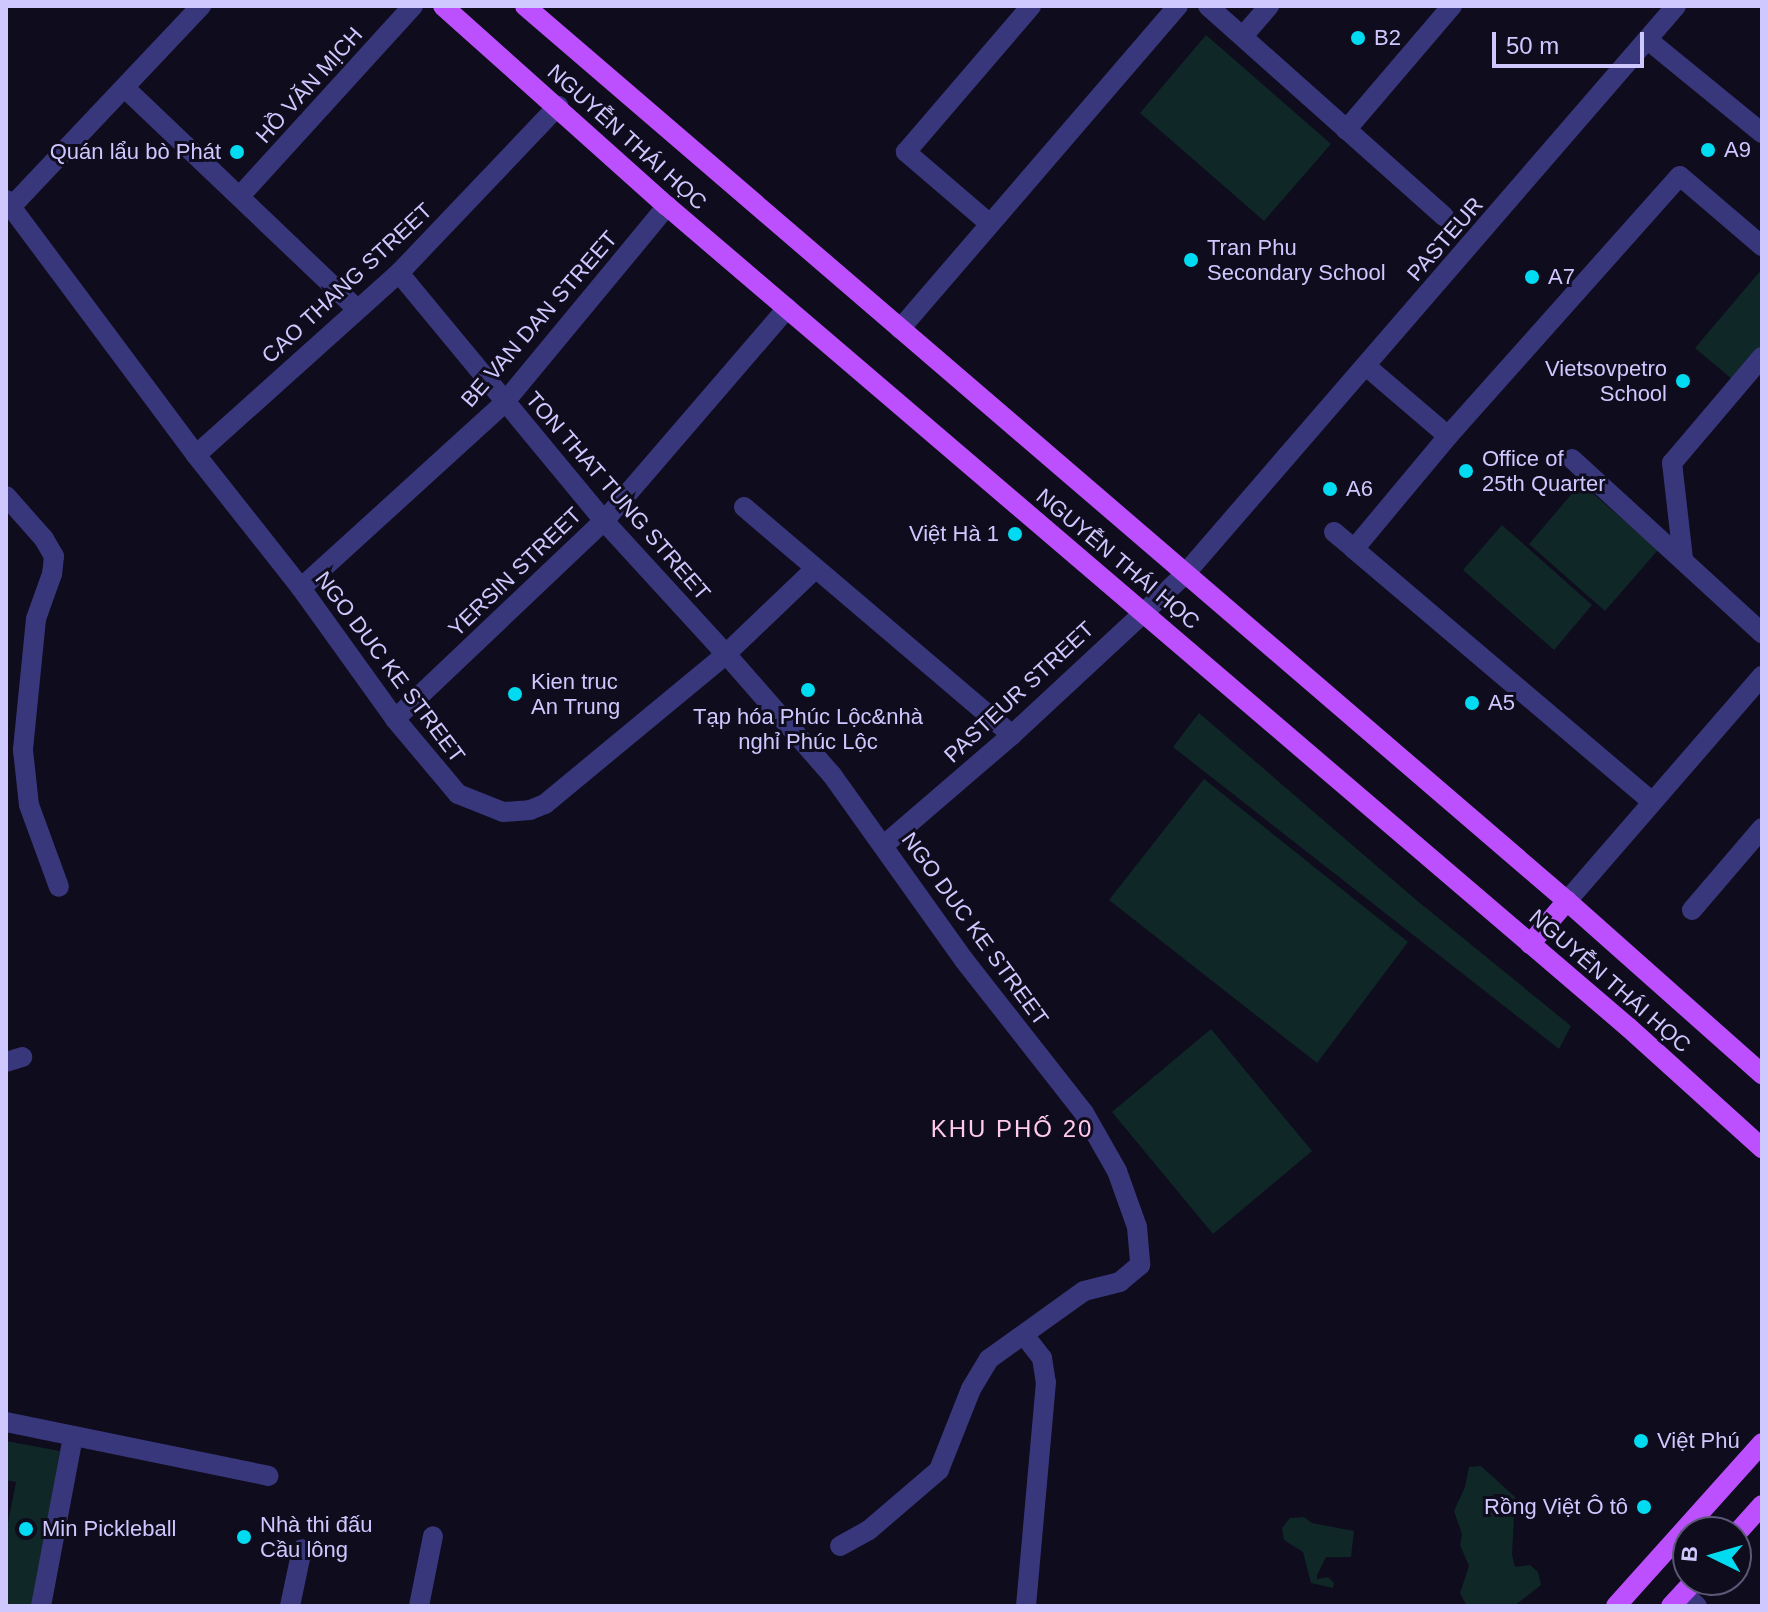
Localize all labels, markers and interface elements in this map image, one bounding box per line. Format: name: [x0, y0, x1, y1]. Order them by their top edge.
scale bar: [1496, 16, 1648, 66]
street label: HỒ VĂN MỊCH: [250, 22, 368, 148]
place label: B2: [1374, 25, 1401, 51]
marker: B2: [1349, 29, 1367, 47]
text: 50 m: [1506, 32, 1559, 59]
street label: NGUYỄN THÁI HỌC: [542, 58, 712, 216]
place label: A9: [1724, 137, 1751, 163]
place label: Quán lẩu bò Phát: [50, 139, 221, 165]
marker: A9: [1699, 141, 1717, 159]
marker: Quán lẩu bò Phát: [228, 143, 246, 161]
street label: PASTEUR: [1401, 192, 1489, 286]
street label: CAO THANG STREET: [256, 197, 438, 369]
street label: BE VAN DAN STREET: [455, 226, 623, 412]
place label: Tran Phu Secondary School: [1207, 234, 1386, 286]
marker: Tran Phu Secondary School: [1182, 251, 1200, 269]
place label: A7: [1548, 264, 1575, 290]
marker: A7: [1523, 268, 1541, 286]
place label: Vietsovpetro School: [1545, 355, 1667, 406]
marker: Vietsovpetro School: [1674, 372, 1692, 390]
street label: TON THAT TUNG STREET: [520, 386, 716, 606]
place label: Office of 25th Quarter: [1482, 445, 1606, 496]
marker: Office of 25th Quarter: [1457, 462, 1475, 480]
place label: A6: [1346, 476, 1373, 502]
marker: A6: [1321, 480, 1339, 498]
street label: NGUYỄN THÁI HỌC: [1031, 483, 1205, 635]
street label: YERSIN STREET: [443, 502, 587, 642]
place label: Việt Hà 1: [909, 521, 999, 547]
marker: Việt Hà 1: [1006, 525, 1024, 543]
street label: NGO DUC KE STREET: [310, 566, 470, 768]
street label: PASTEUR STREET: [939, 616, 1099, 768]
place label: Kien truc An Trung: [531, 668, 621, 720]
marker: Tạp hóa Phúc Lộc&nhà nghỉ Phúc Lộc: [799, 681, 817, 699]
marker: Kien truc An Trung: [506, 685, 524, 703]
place label: A5: [1488, 690, 1515, 716]
marker: A5: [1463, 694, 1481, 712]
place label: Tạp hóa Phúc Lộc&nhà nghỉ Phúc Lộc: [693, 703, 923, 754]
street label: NGO DUC KE STREET: [896, 827, 1054, 1031]
street label: NGUYỄN THÁI HỌC: [1524, 904, 1696, 1058]
district label: KHU PHỐ 20: [931, 1115, 1093, 1143]
place label: Việt Phú: [1657, 1428, 1740, 1454]
marker: Việt Phú: [1632, 1432, 1650, 1450]
place label: Rồng Việt Ô tô: [1484, 1494, 1628, 1520]
marker: Rồng Việt Ô tô: [1635, 1498, 1653, 1516]
place label: Nhà thi đấu Cầu lông: [260, 1511, 373, 1562]
place label: Min Pickleball: [42, 1516, 176, 1542]
north arrow: [1672, 1516, 1752, 1596]
marker: Min Pickleball: [17, 1520, 35, 1538]
marker: Nhà thi đấu Cầu lông: [235, 1528, 253, 1546]
text: B: [1676, 1545, 1703, 1563]

